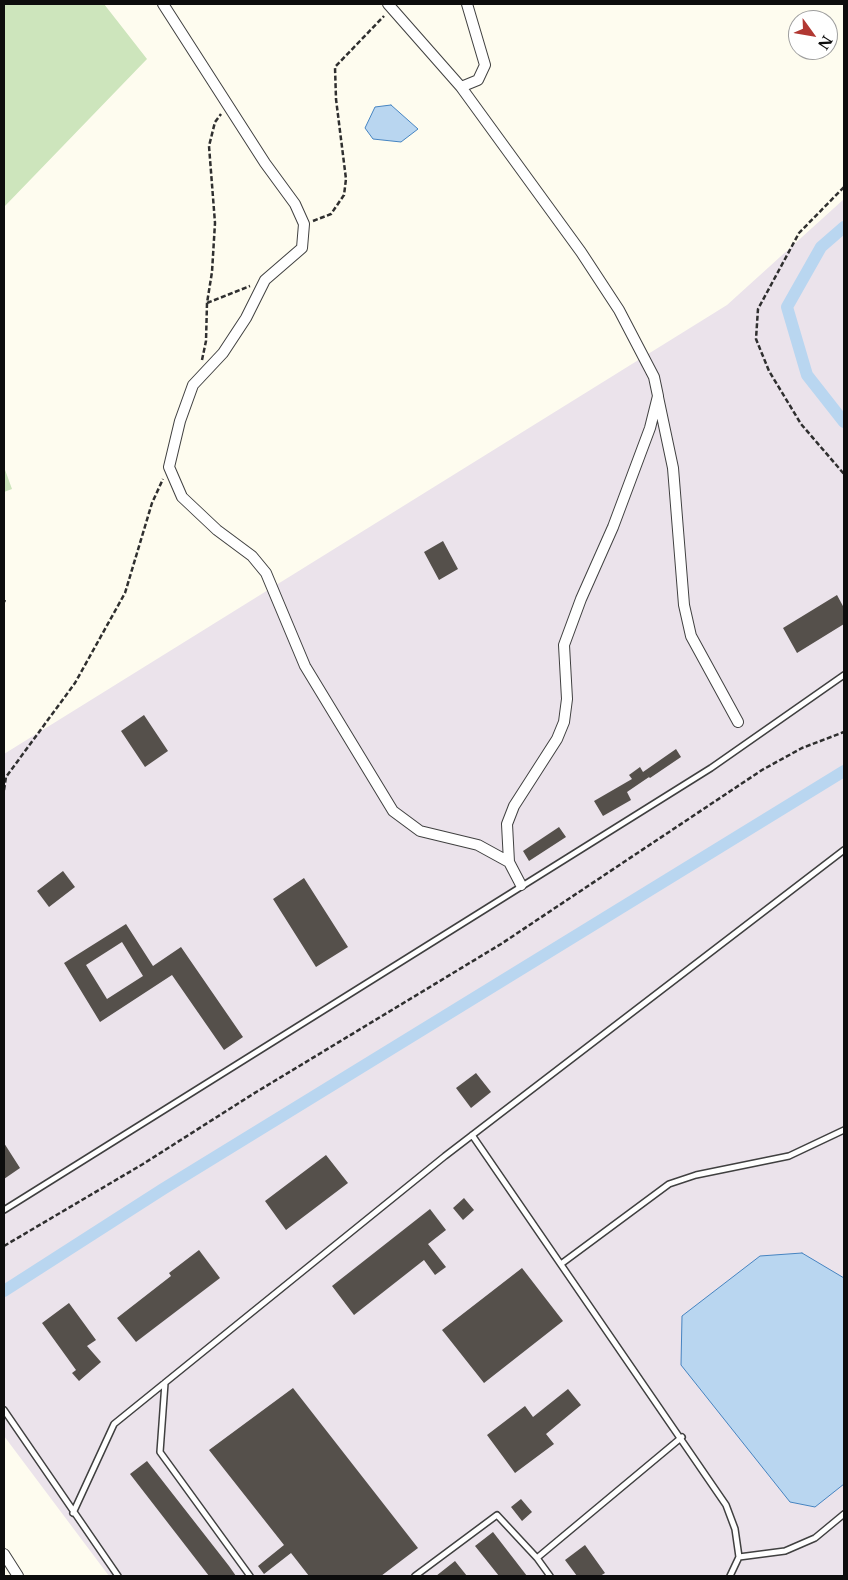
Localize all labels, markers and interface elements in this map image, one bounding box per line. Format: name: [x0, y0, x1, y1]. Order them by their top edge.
north arrow: [788, 10, 838, 60]
text: N: [814, 32, 836, 53]

